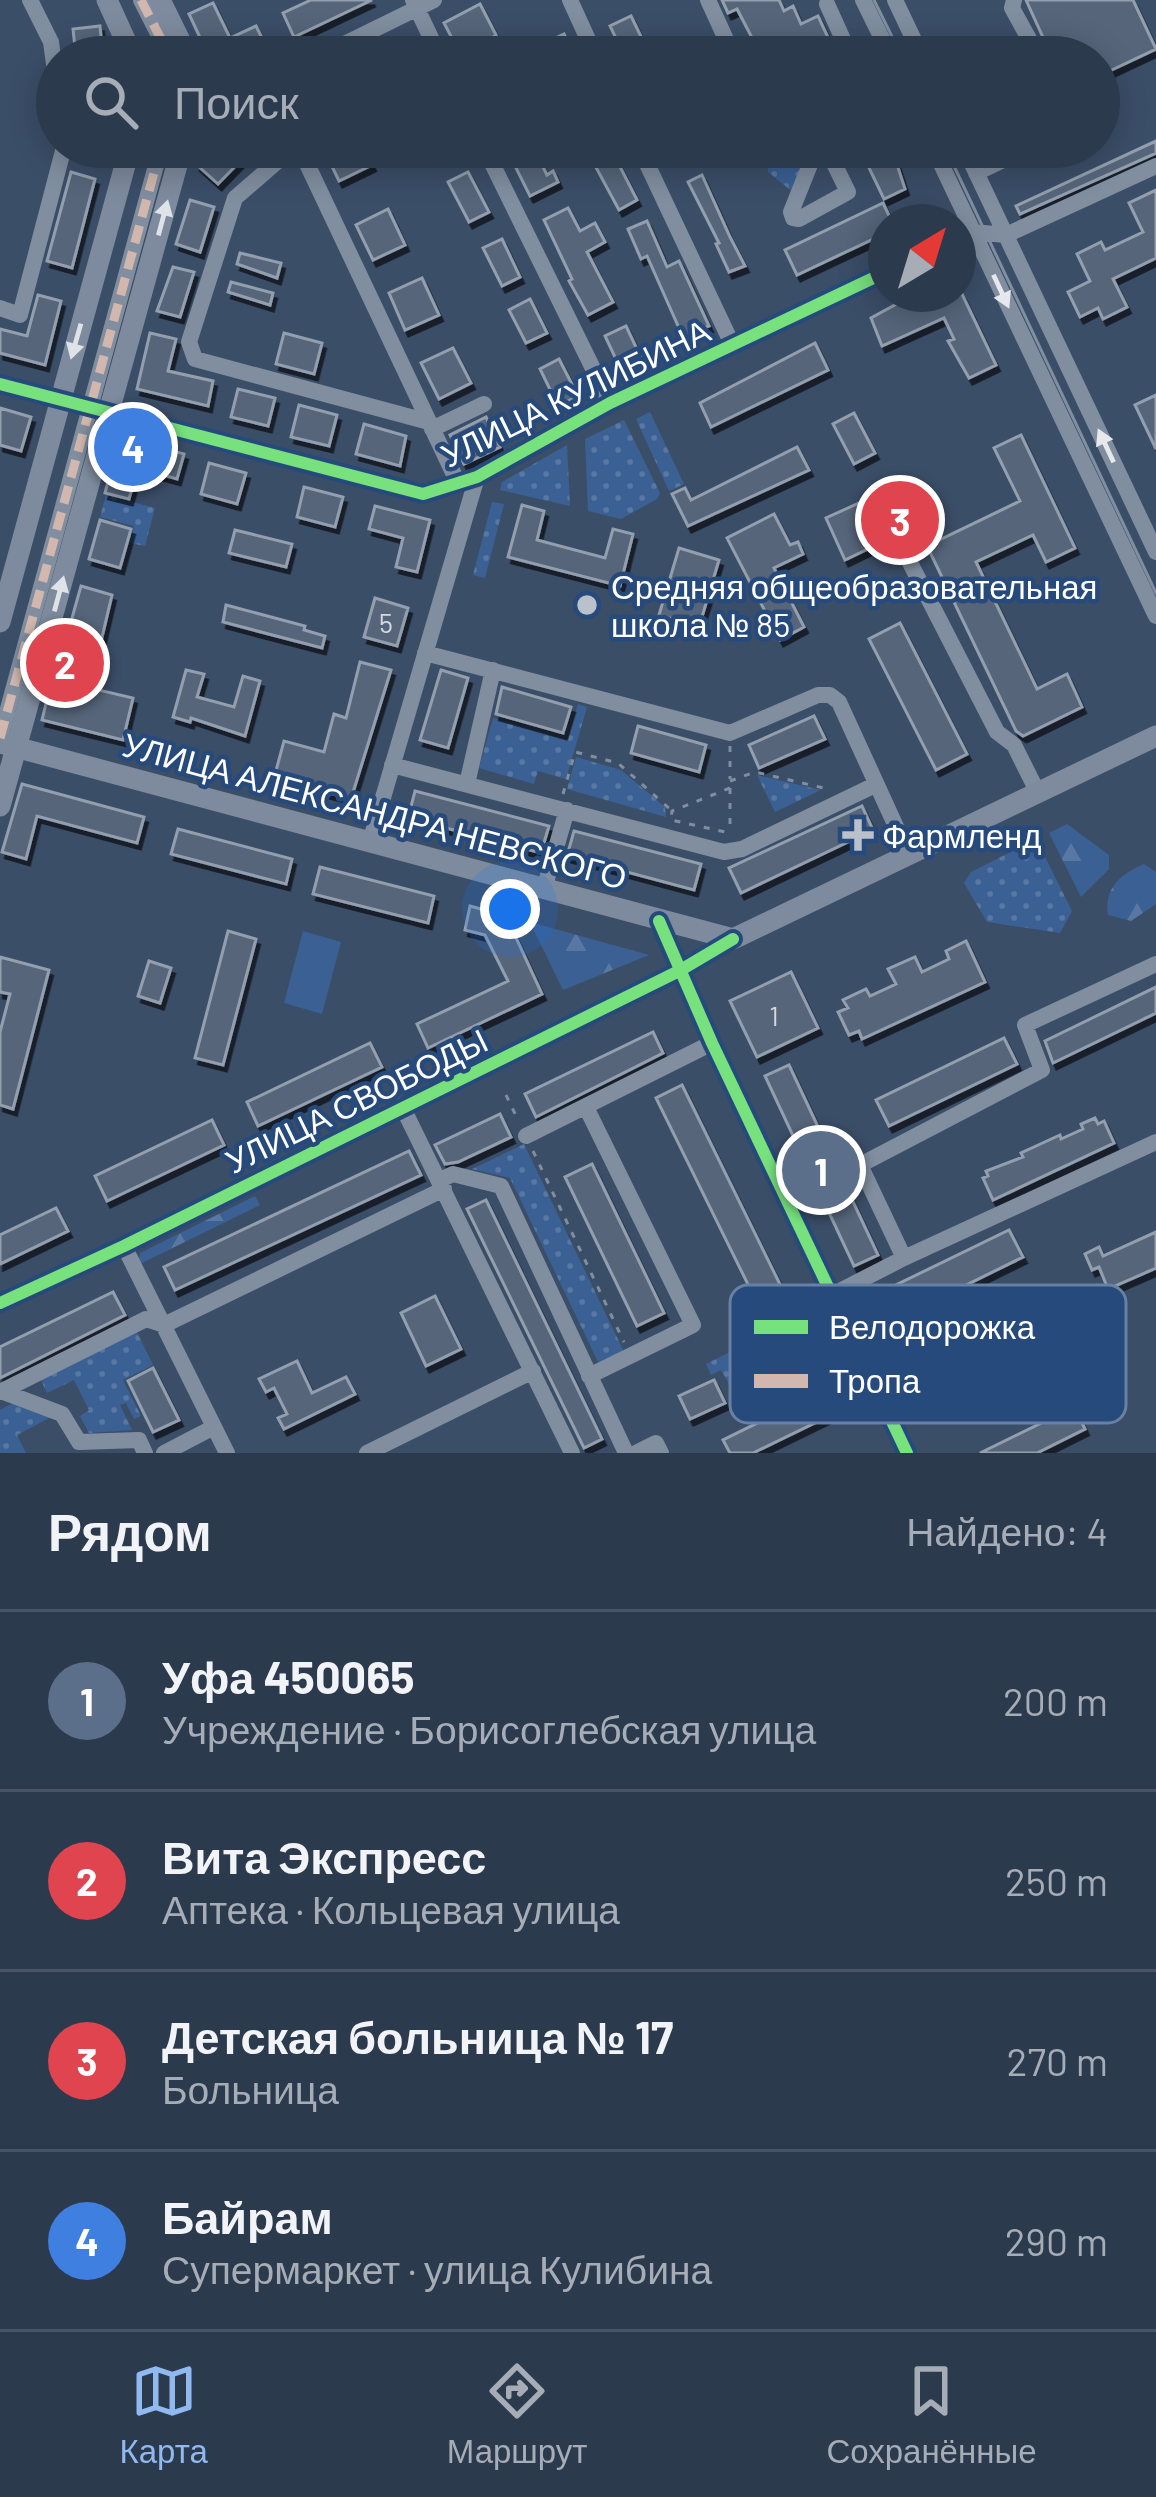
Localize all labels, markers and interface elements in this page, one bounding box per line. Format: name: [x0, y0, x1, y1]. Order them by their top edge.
search box: [36, 36, 1120, 168]
icon: search: [78, 69, 144, 135]
text: Поиск: [174, 74, 299, 128]
one-way arrow: [154, 199, 173, 236]
north arrow: [868, 204, 976, 312]
one-way arrow: [991, 274, 1011, 309]
street label: УЛИЦА КУЛИБИНА: [434, 310, 716, 474]
one-way arrow: [66, 323, 84, 359]
pin: 4: [94, 402, 172, 492]
one-way arrow: [1096, 428, 1116, 463]
pin: 3: [861, 475, 939, 565]
place label: Средняя общеобразовательная школа № 85: [611, 566, 1097, 644]
one-way arrow: [50, 575, 69, 612]
marker: Средняя общеобразовательная школа № 85: [574, 592, 600, 618]
house number: 5: [379, 606, 393, 638]
pin: 2: [26, 618, 104, 708]
street label: УЛИЦА АЛЕКСАНДРА НЕВСКОГО: [119, 723, 631, 897]
place label: Фармленд: [882, 815, 1042, 855]
marker: Фармленд: [845, 822, 871, 848]
your location: [480, 879, 540, 939]
house number: 1: [769, 999, 779, 1031]
street label: УЛИЦА СВОБОДЫ: [218, 1019, 494, 1181]
pin: 1: [782, 1125, 860, 1215]
legend: [730, 1285, 1126, 1423]
text: Велодорожка: [829, 1306, 1036, 1346]
text: Тропа: [829, 1360, 921, 1400]
text: Рядом: [48, 1500, 212, 1561]
text: Найдено: 4: [906, 1507, 1108, 1554]
text: Уфа 450065: [162, 1649, 415, 1703]
text: 1: [80, 1677, 94, 1724]
text: 200 m: [1003, 1677, 1108, 1724]
text: Учреждение · Борисоглебская улица: [162, 1705, 816, 1752]
text: Вита Экспресс: [162, 1829, 486, 1883]
text: 2: [76, 1857, 98, 1904]
text: 250 m: [1005, 1857, 1108, 1904]
text: Аптека · Кольцевая улица: [162, 1885, 620, 1932]
text: Детская больница № 17: [162, 2009, 673, 2063]
text: 3: [76, 2037, 98, 2084]
text: 270 m: [1007, 2037, 1108, 2084]
text: Больница: [162, 2065, 339, 2112]
text: Байрам: [162, 2189, 333, 2243]
text: 4: [75, 2217, 99, 2264]
text: 290 m: [1005, 2217, 1108, 2264]
text: Супермаркет · улица Кулибина: [162, 2245, 712, 2292]
tab: Карта: [119, 2358, 208, 2471]
tab: Маршрут: [447, 2358, 587, 2471]
tab: Сохранённые: [826, 2358, 1037, 2471]

